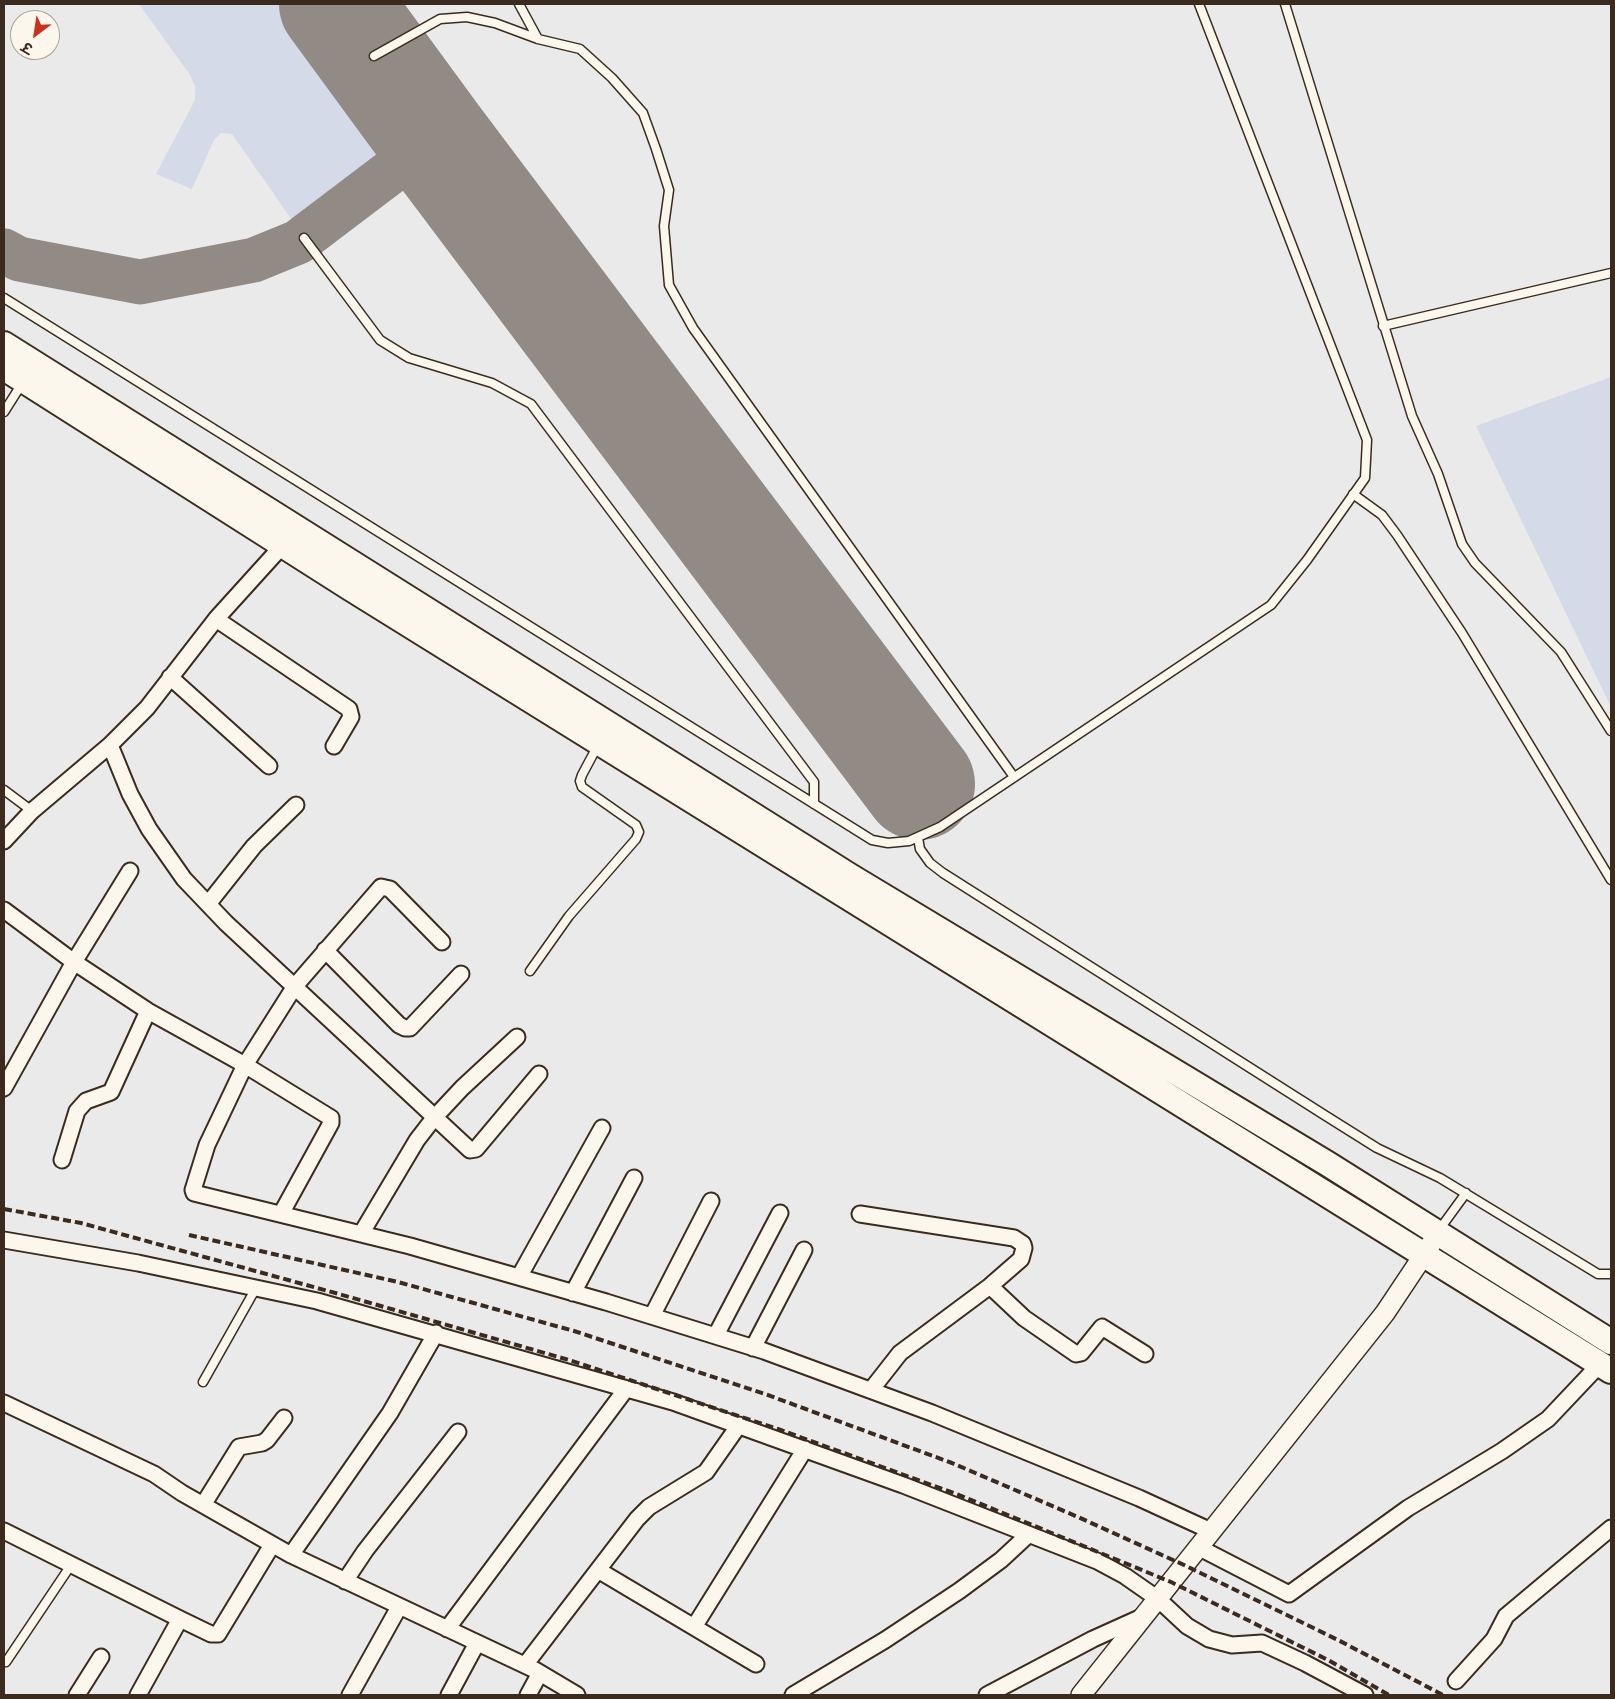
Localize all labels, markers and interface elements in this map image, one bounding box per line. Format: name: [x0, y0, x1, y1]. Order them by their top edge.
north arrow: [10, 10, 60, 60]
text: उ: [19, 38, 36, 57]

